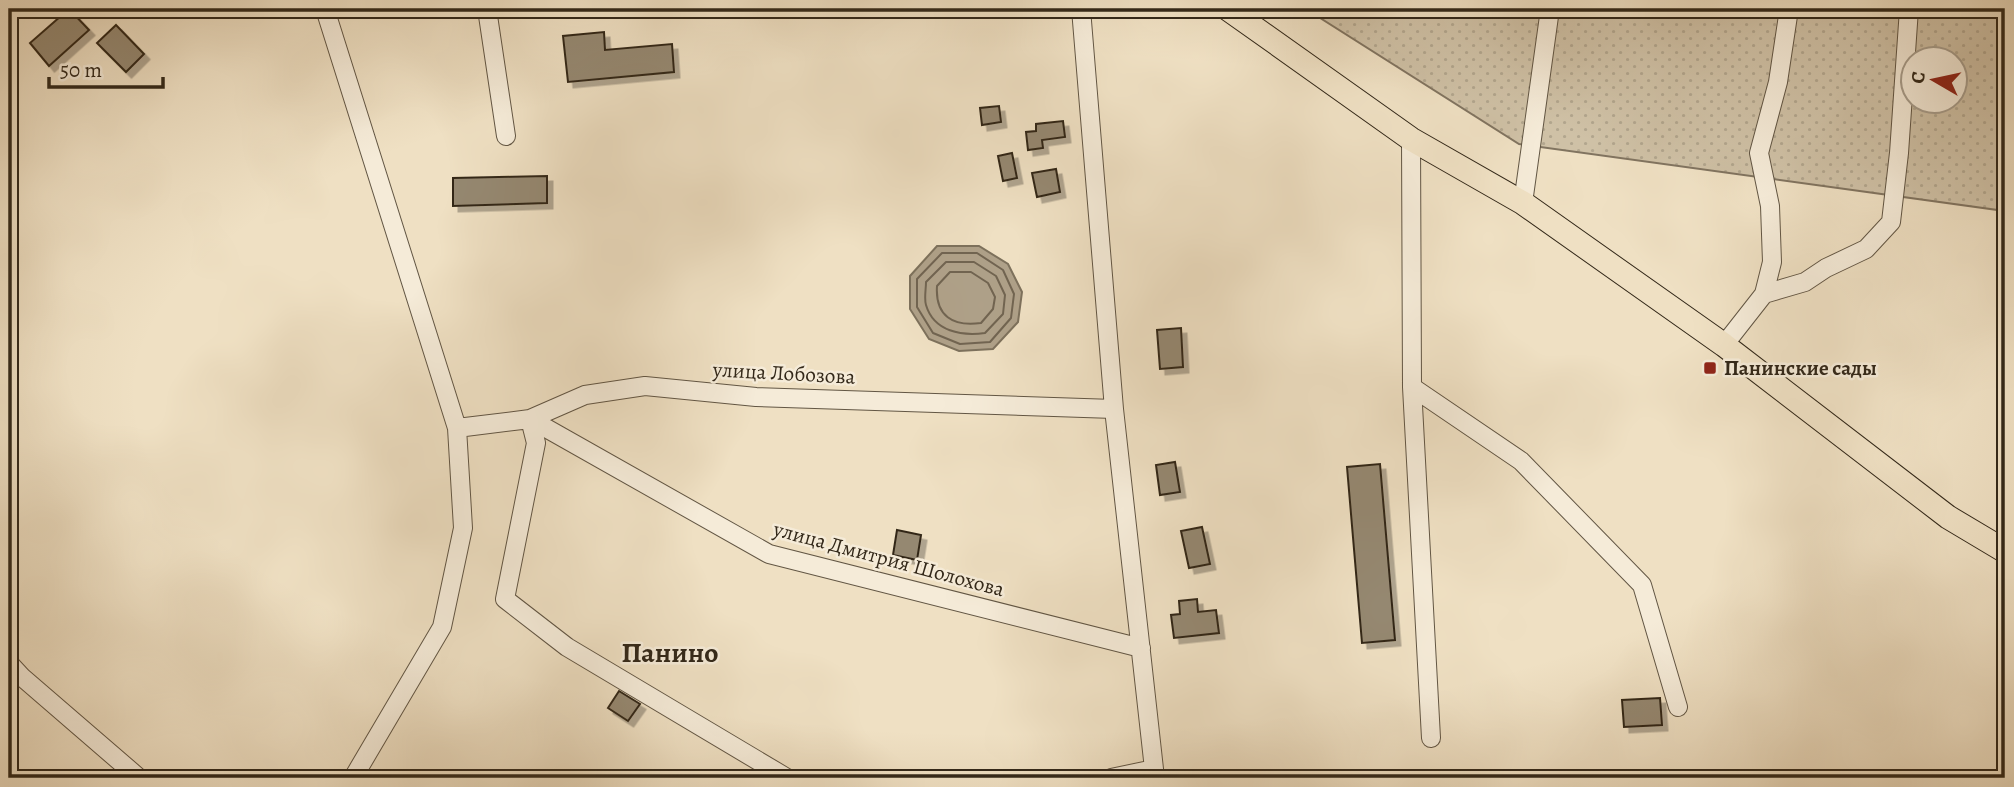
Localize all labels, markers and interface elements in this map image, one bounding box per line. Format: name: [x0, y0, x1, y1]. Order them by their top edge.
scale bar: [49, 46, 163, 90]
north arrow: [1898, 46, 1968, 116]
text: 50 m: [60, 56, 102, 84]
text: С: [1904, 70, 1932, 85]
place label: Панинские сады: [1724, 354, 1877, 382]
street label: улица Лобозова: [711, 355, 856, 391]
marker: Панинские сады: [1702, 360, 1718, 376]
street label: улица Дмитрия Шолохова: [769, 514, 1008, 603]
district label: Панино: [622, 634, 718, 672]

